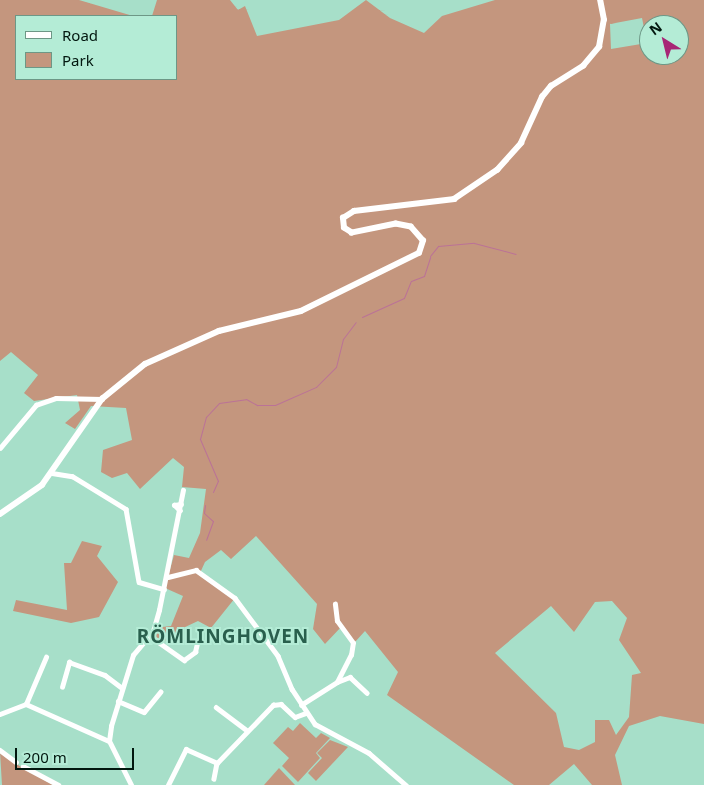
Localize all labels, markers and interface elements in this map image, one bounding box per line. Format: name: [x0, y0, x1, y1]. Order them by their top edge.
legend: [15, 15, 178, 80]
north arrow: [639, 15, 689, 65]
text: N: [645, 17, 666, 39]
text: Road: [62, 25, 98, 45]
text: Park: [62, 50, 94, 70]
district label: RÖMLINGHOVEN: [135, 626, 311, 648]
scale bar: [18, 738, 136, 770]
text: 200 m: [23, 747, 67, 767]

